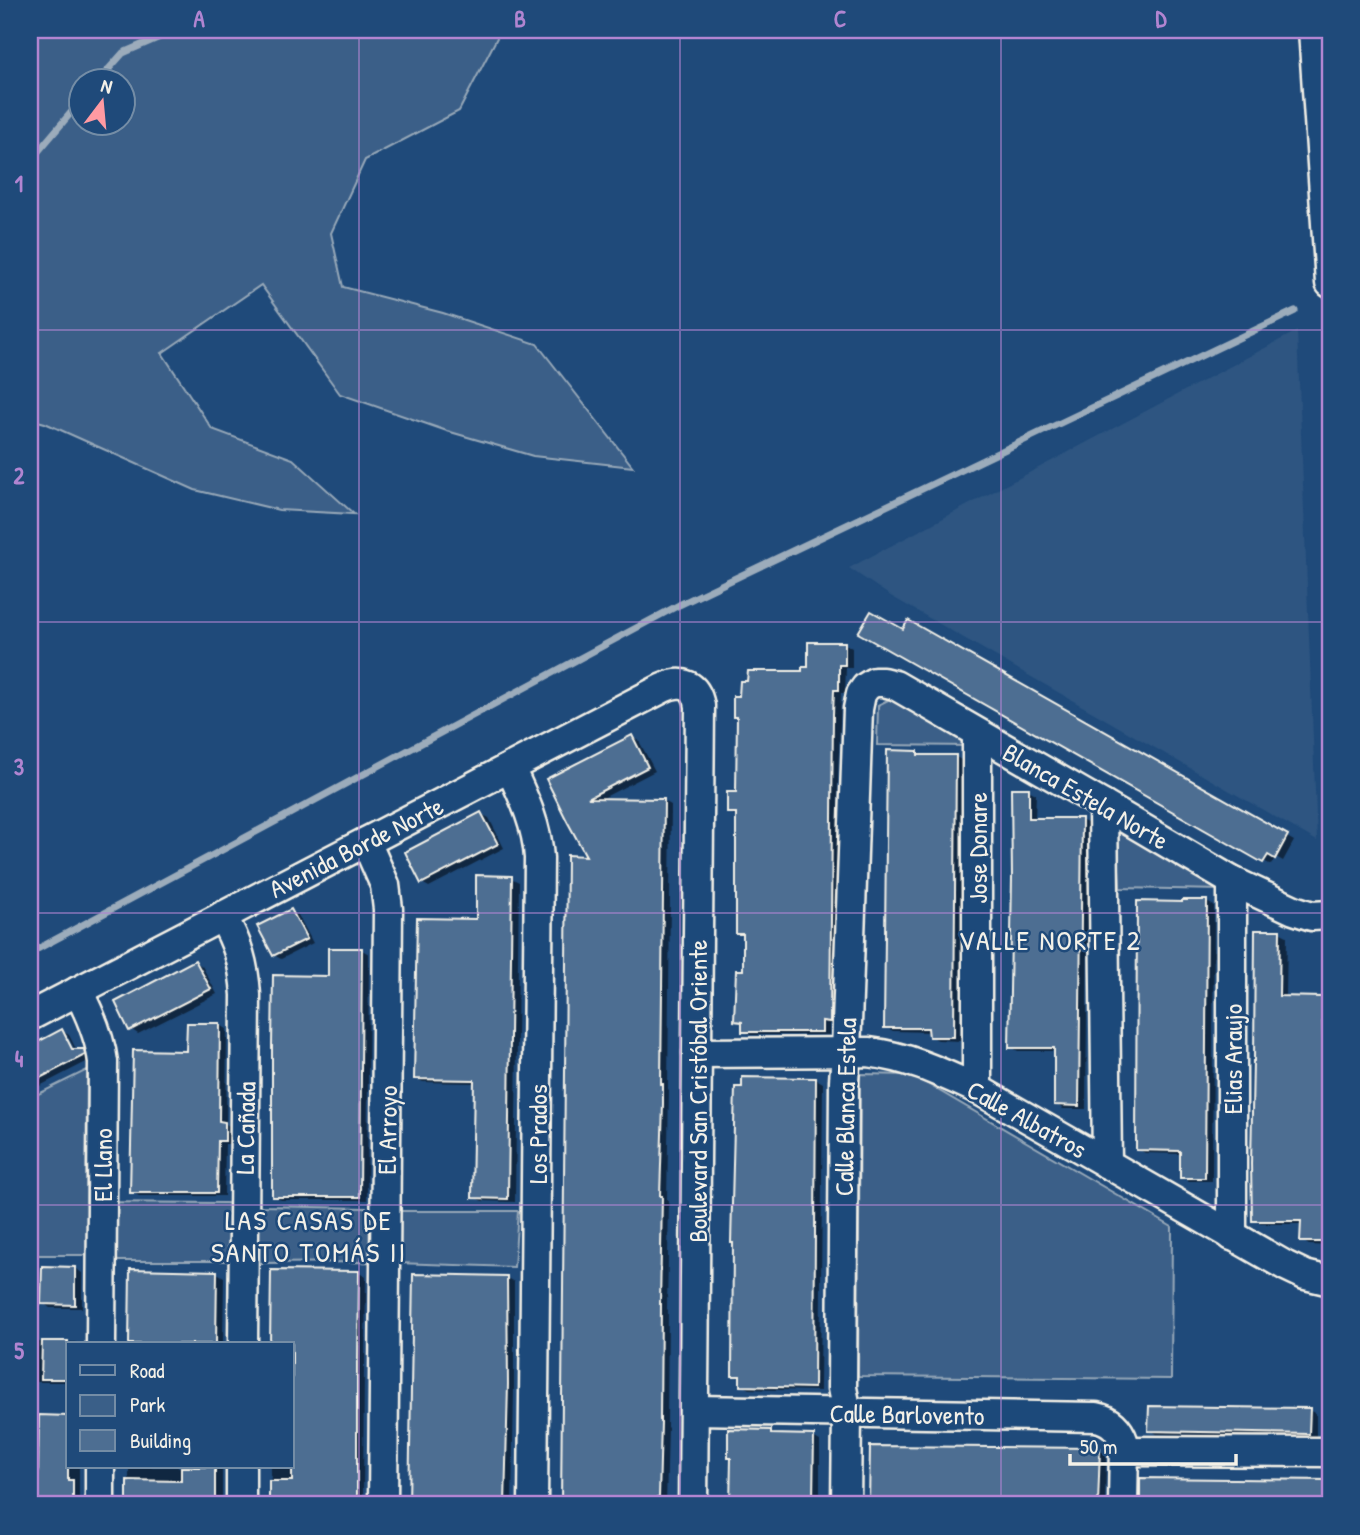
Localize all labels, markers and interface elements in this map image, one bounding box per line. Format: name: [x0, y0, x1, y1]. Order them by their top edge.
text: A: [193, 3, 205, 34]
text: B: [514, 3, 526, 34]
text: C: [834, 3, 846, 34]
text: D: [1156, 3, 1168, 34]
north arrow: [66, 66, 136, 136]
text: N: [98, 72, 115, 100]
text: 1: [15, 168, 23, 199]
text: 2: [14, 460, 25, 491]
street label: Blanca Estela Norte: [997, 734, 1175, 858]
text: 3: [14, 751, 24, 782]
street label: Avenida Borde Norte: [263, 788, 449, 906]
street label: Jose Donare: [960, 792, 995, 904]
district label: VALLE NORTE 2: [958, 921, 1142, 959]
street label: Boulevard San Cristóbal Oriente: [680, 940, 715, 1242]
street label: Elias Araujo: [1215, 1004, 1250, 1114]
street label: Calle Blanca Estela: [826, 1018, 864, 1196]
text: 4: [15, 1043, 24, 1074]
street label: Calle Albatros: [961, 1072, 1093, 1166]
street label: La Cañada: [227, 1081, 263, 1175]
street label: Los Prados: [520, 1084, 555, 1184]
street label: El Arroyo: [369, 1085, 405, 1175]
street label: El Llano: [85, 1128, 120, 1202]
district label: LAS CASAS DE SANTO TOMÁS II: [211, 1201, 407, 1271]
text: 5: [14, 1335, 24, 1366]
legend: [66, 1342, 294, 1468]
text: Road: [130, 1356, 164, 1385]
text: Park: [130, 1390, 165, 1419]
street label: Calle Barlovento: [829, 1395, 985, 1433]
scale bar: [1070, 1423, 1236, 1467]
text: Building: [130, 1426, 191, 1455]
text: 50 m: [1080, 1432, 1117, 1461]

